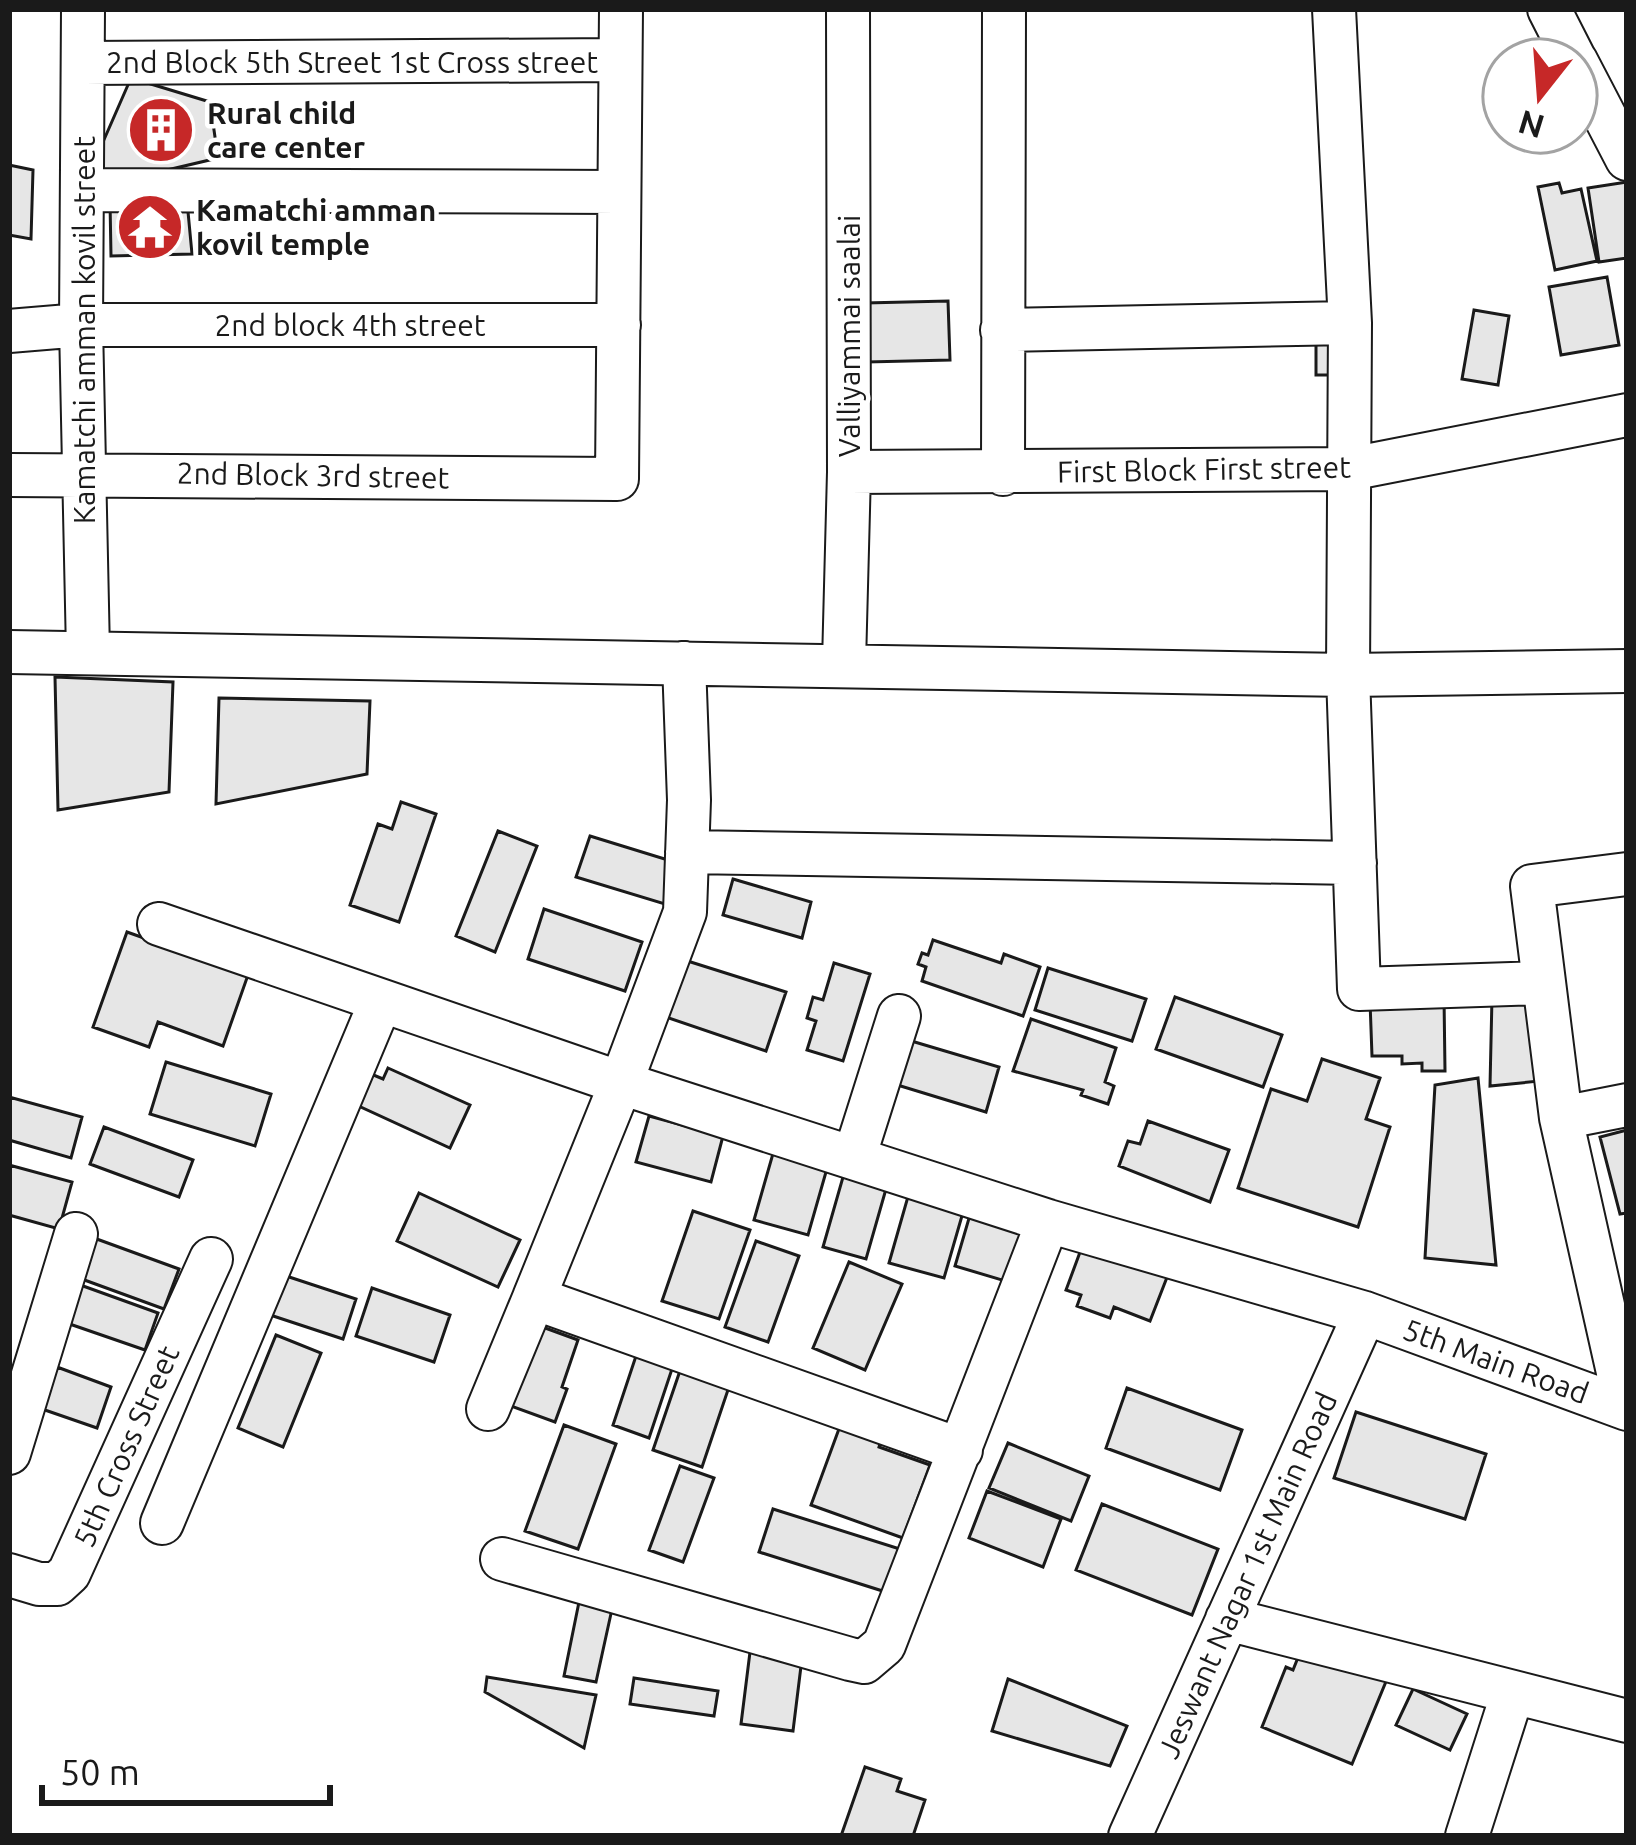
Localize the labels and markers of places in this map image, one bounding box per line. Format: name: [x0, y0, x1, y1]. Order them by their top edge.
building icon: Rural child care center: [126, 95, 196, 165]
place label: Rural child care center: [207, 96, 366, 164]
temple icon: Kamatchi amman kovil temple: [115, 192, 185, 262]
place label: Kamatchi amman kovil temple: [196, 193, 436, 261]

